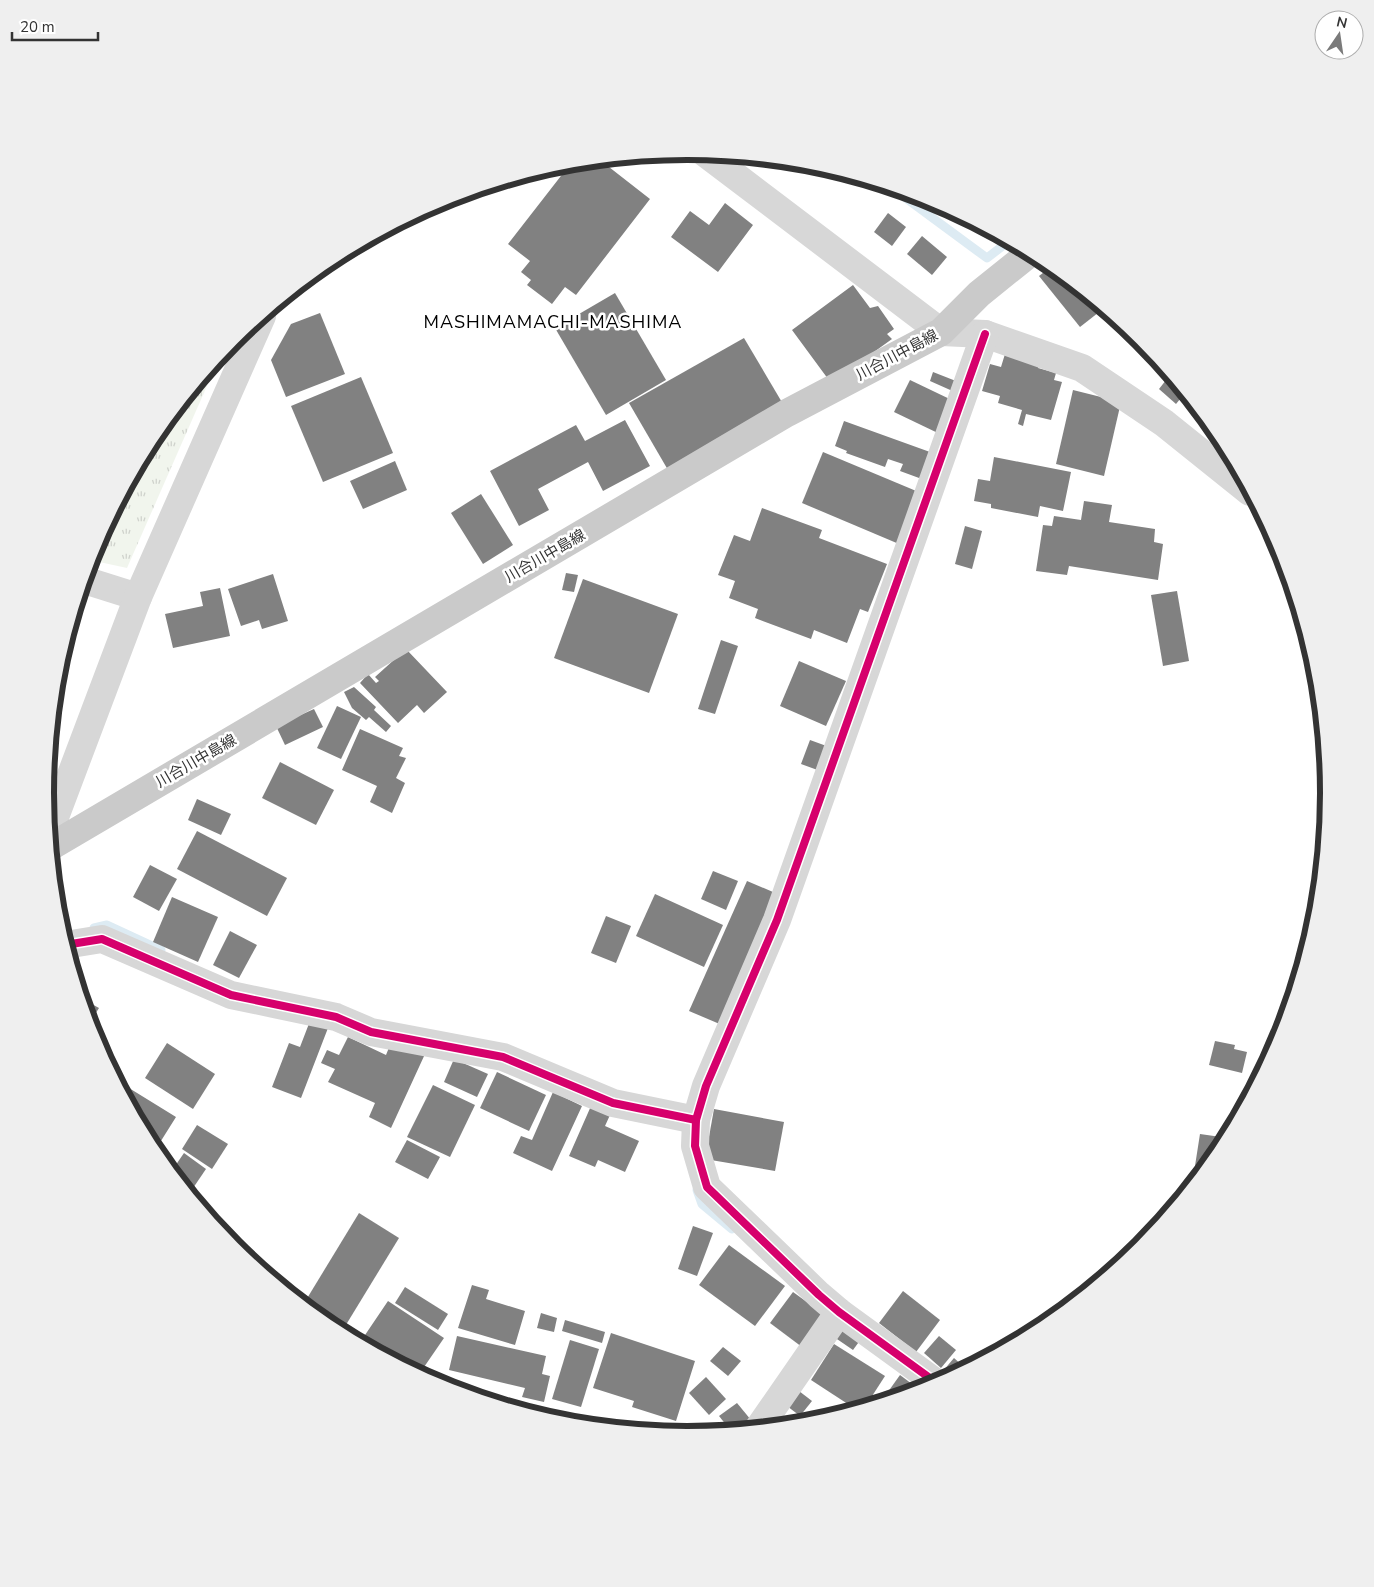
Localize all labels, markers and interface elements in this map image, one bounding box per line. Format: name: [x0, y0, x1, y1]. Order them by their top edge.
scale bar: [12, 10, 99, 42]
north arrow: [1314, 10, 1364, 60]
text: N: [1335, 12, 1349, 33]
text: 20 m: [20, 17, 55, 37]
district label: MASHIMAMACHI-MASHIMA: [424, 310, 682, 334]
street label: 川合川中島線: [853, 325, 941, 385]
street label: 川合川中島線: [501, 525, 589, 587]
street label: 川合川中島線: [152, 730, 240, 792]

